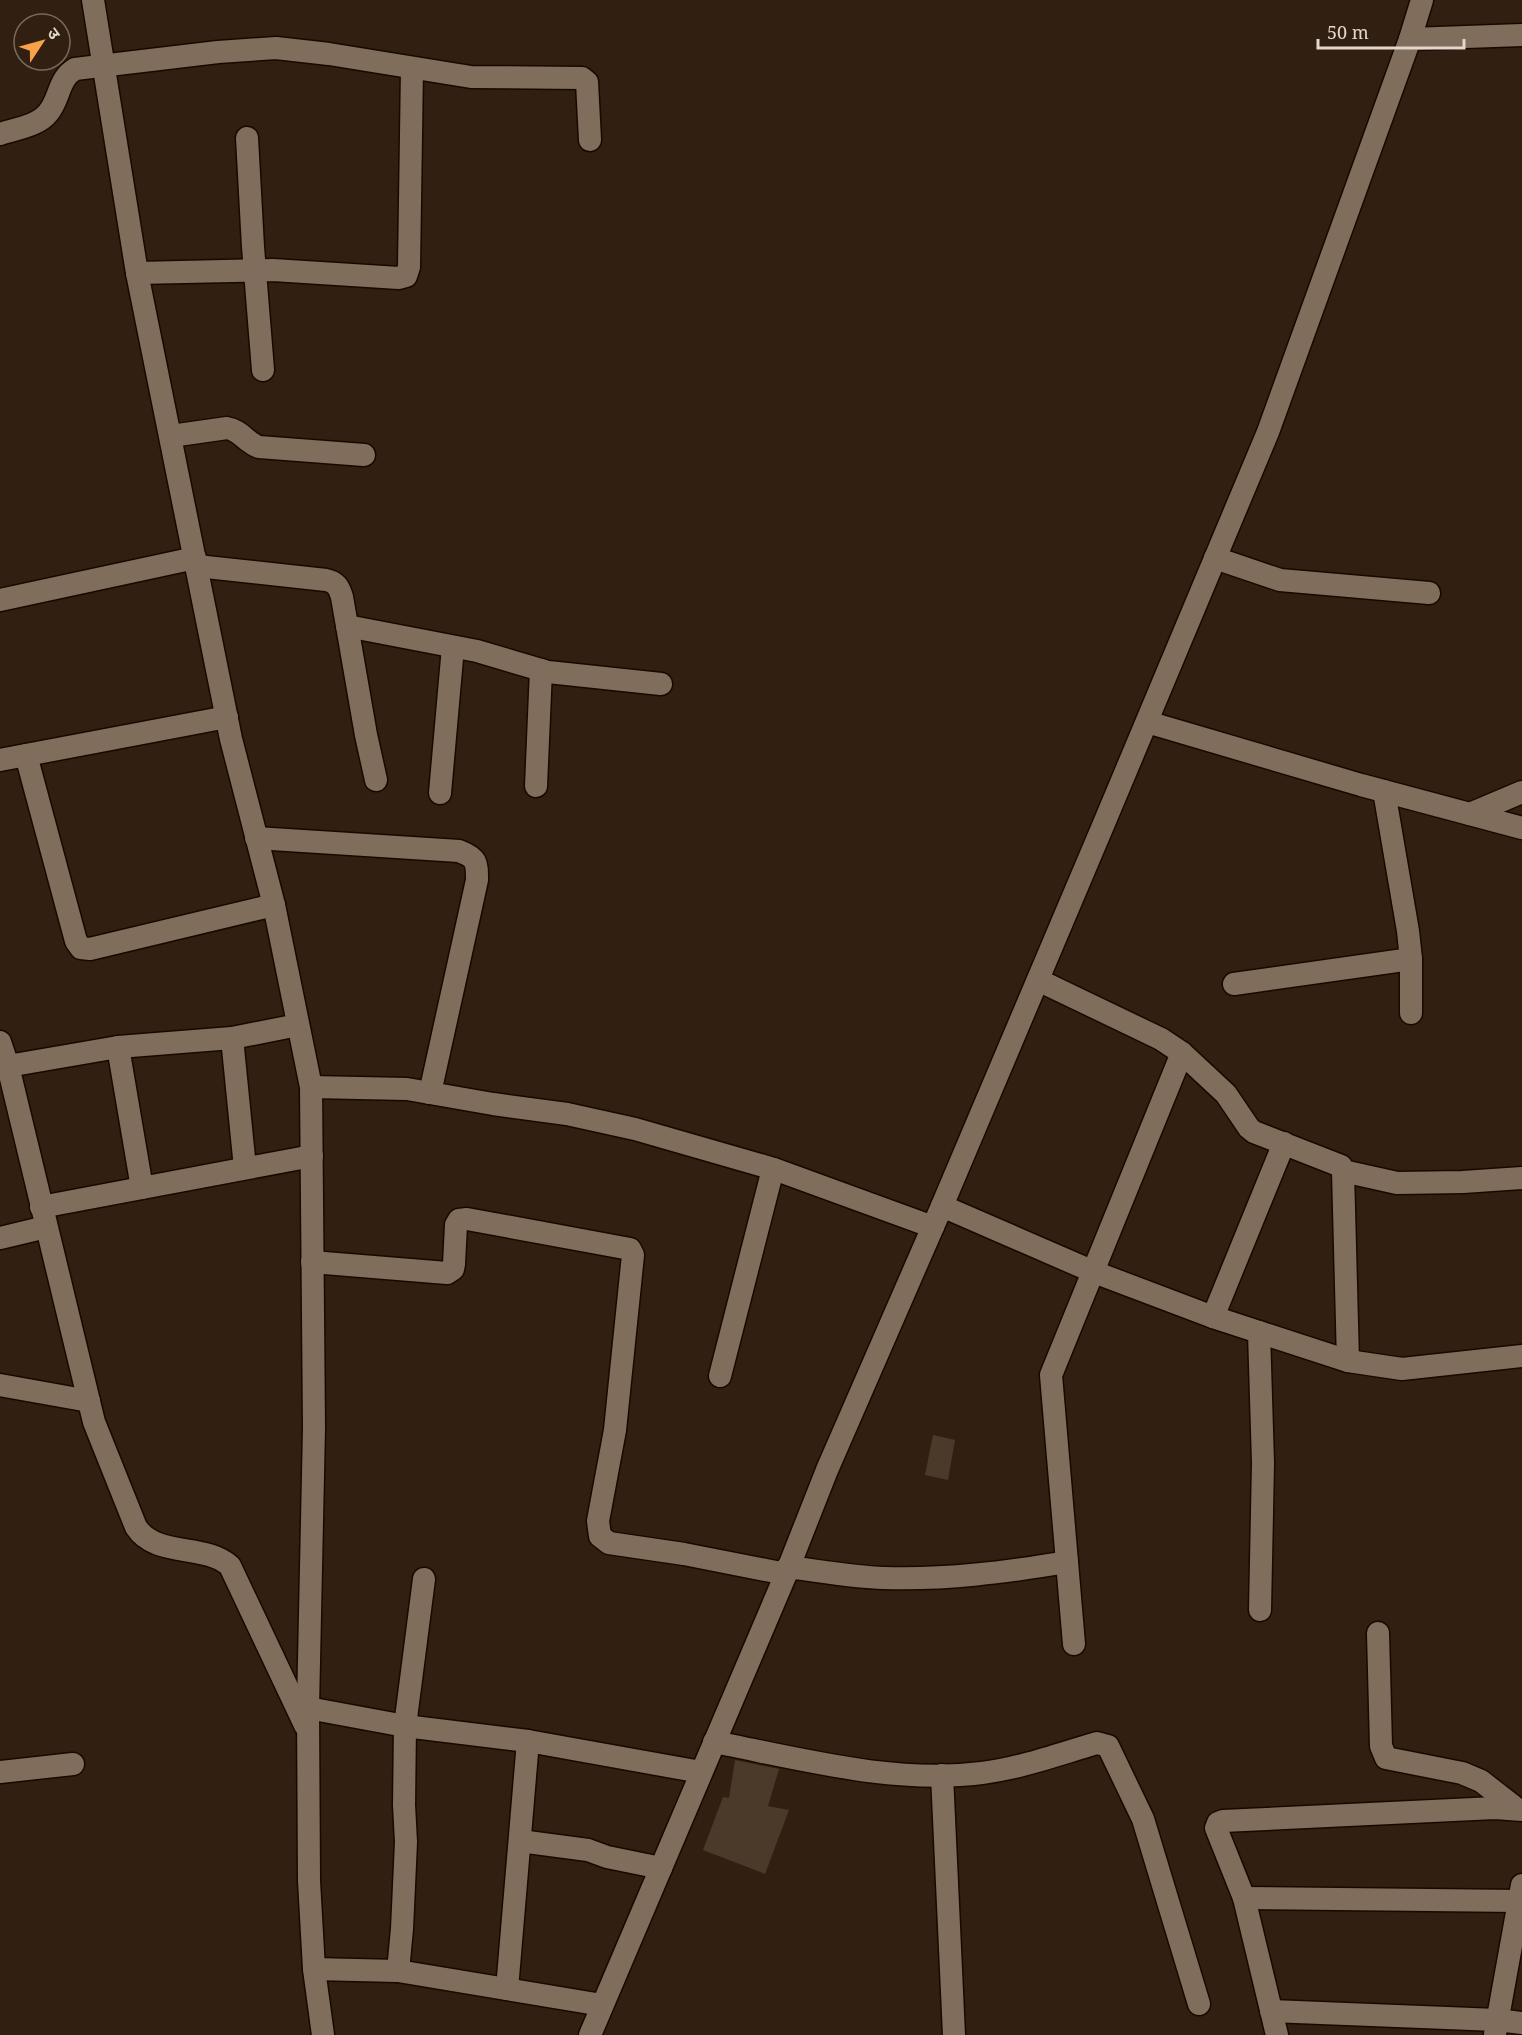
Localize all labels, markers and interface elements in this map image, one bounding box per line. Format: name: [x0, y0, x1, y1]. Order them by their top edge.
north arrow: [12, 12, 72, 72]
scale bar: [1318, 12, 1464, 50]
text: 50 m: [1327, 20, 1369, 44]
text: उ: [42, 23, 66, 44]

